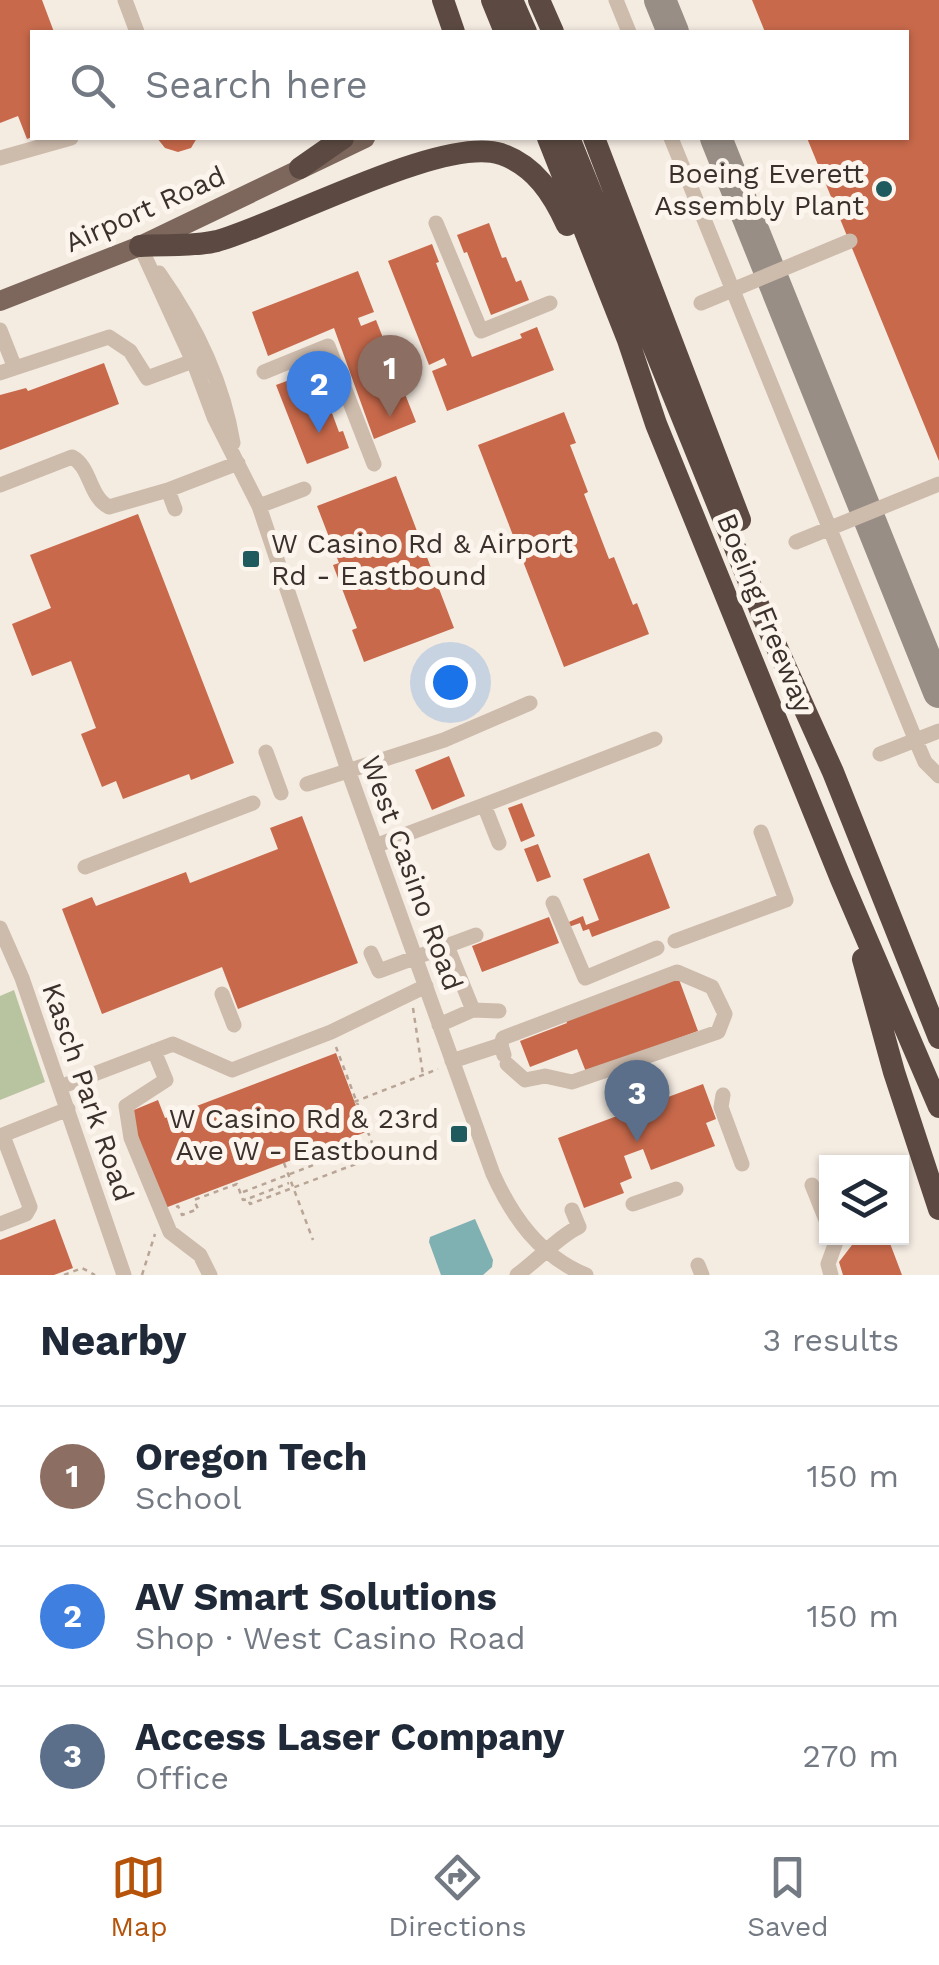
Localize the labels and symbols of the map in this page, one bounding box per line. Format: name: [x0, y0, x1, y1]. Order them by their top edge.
place label: Boeing Everett Assembly Plant: [654, 157, 864, 222]
street label: Airport Road: [60, 159, 230, 259]
marker: Boeing Everett Assembly Plant: [873, 178, 895, 200]
pin: 1: [358, 334, 422, 417]
pin: 2: [286, 350, 352, 433]
street label: Boeing Freeway: [710, 509, 820, 718]
place label: W Casino Rd & Airport Rd - Eastbound: [271, 527, 573, 592]
marker: W Casino Rd & Airport Rd - Eastbound: [240, 548, 262, 570]
your location: [425, 657, 476, 708]
street label: West Casino Road: [354, 751, 470, 995]
street label: Kasch Park Road: [35, 979, 141, 1205]
pin: 3: [604, 1060, 670, 1142]
place label: W Casino Rd & 23rd Ave W - Eastbound: [169, 1102, 439, 1167]
marker: W Casino Rd & 23rd Ave W - Eastbound: [448, 1123, 470, 1145]

